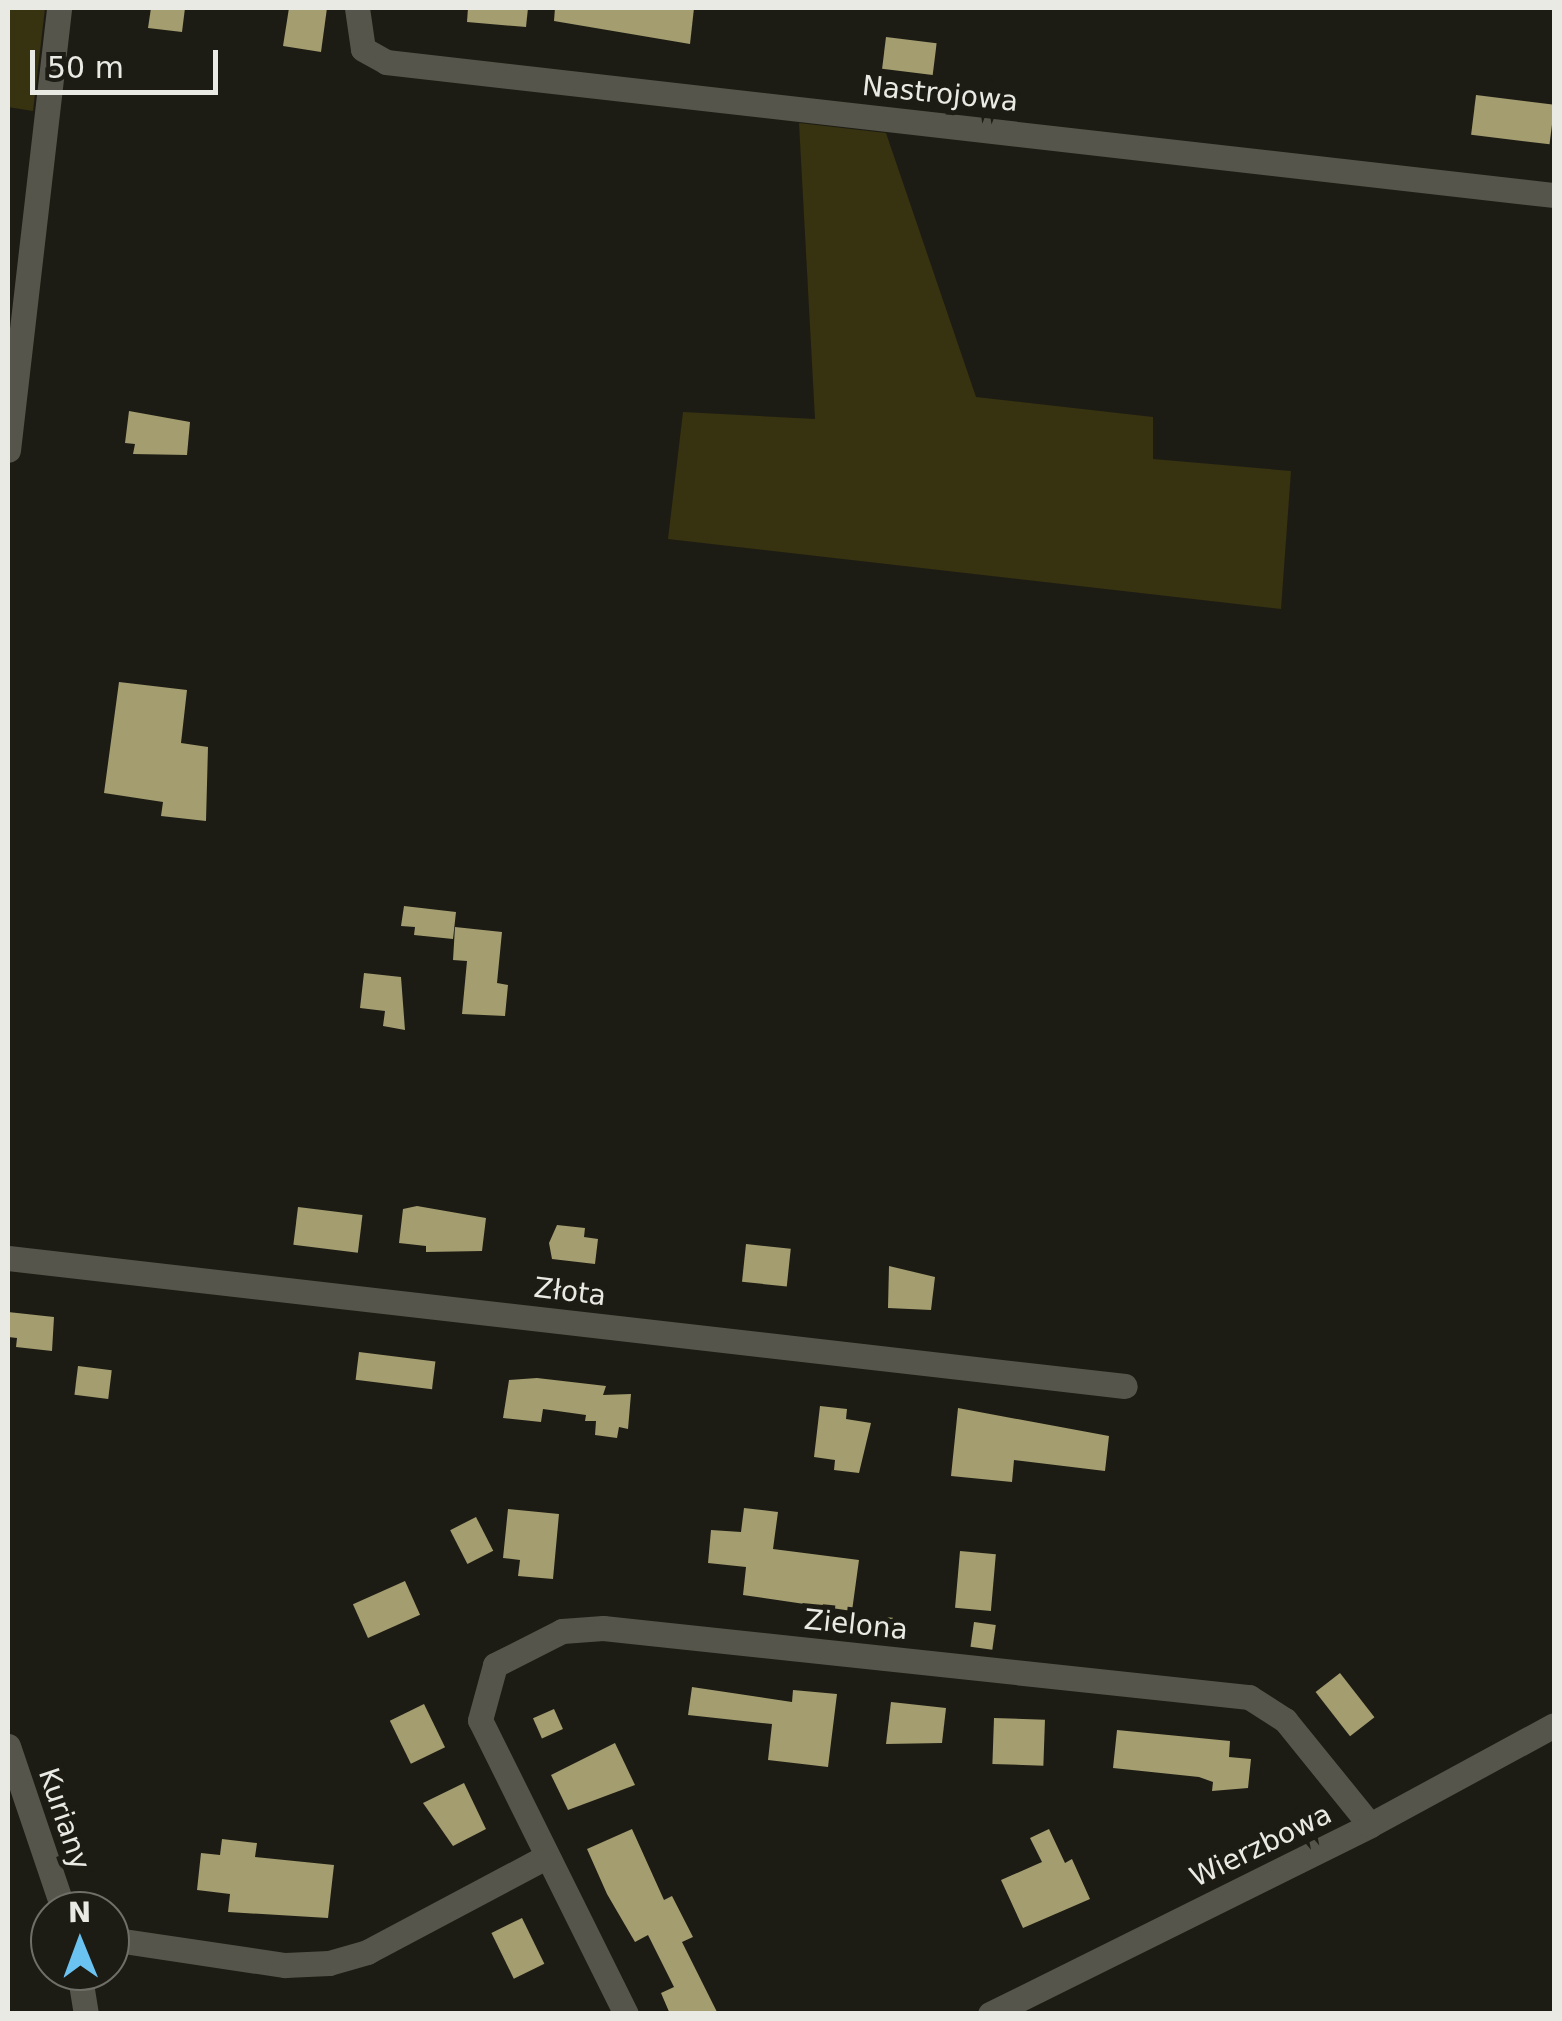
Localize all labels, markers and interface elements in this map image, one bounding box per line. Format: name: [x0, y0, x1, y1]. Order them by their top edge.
scale bar: [35, 30, 222, 92]
text: 50 m: [47, 50, 124, 85]
street label: Nastrojowa: [860, 69, 1020, 119]
street label: Złota: [532, 1271, 608, 1313]
street label: Zielona: [803, 1603, 909, 1647]
street label: Kuriany: [31, 1764, 97, 1874]
street label: Wierzbowa: [1185, 1797, 1337, 1895]
north arrow: [30, 1891, 130, 1991]
text: N: [67, 1896, 92, 1929]

